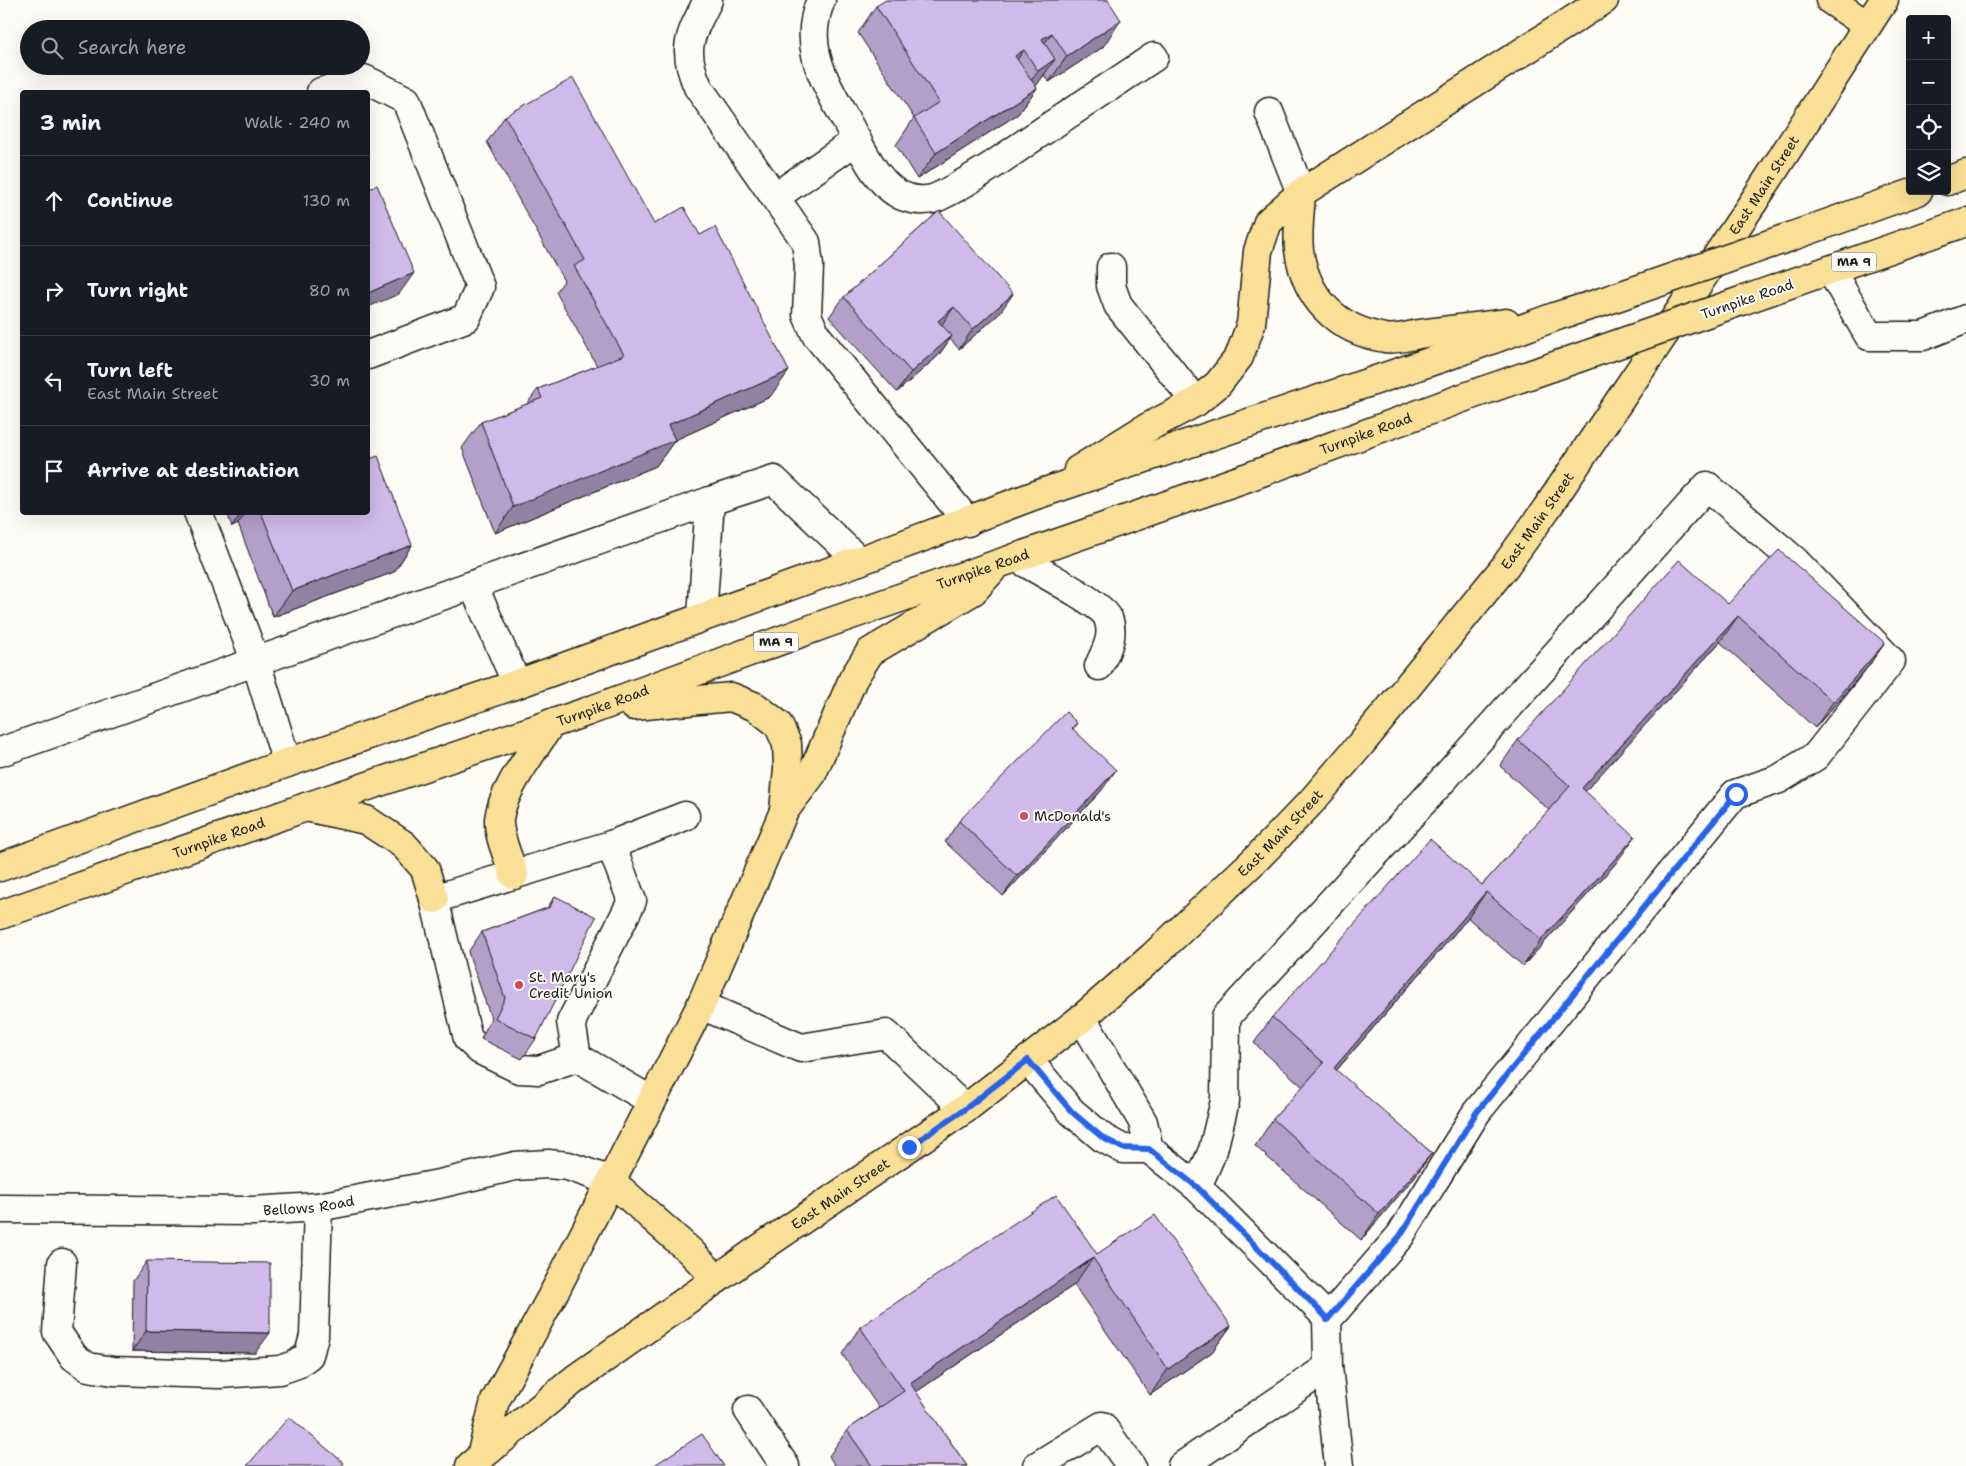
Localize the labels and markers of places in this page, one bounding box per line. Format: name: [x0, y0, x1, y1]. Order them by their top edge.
place label: McDonald's: [1034, 807, 1111, 825]
marker: McDonald's: [1018, 810, 1030, 822]
place label: St. Mary's Credit Union: [529, 968, 613, 1002]
marker: St. Mary's Credit Union: [513, 979, 525, 991]

